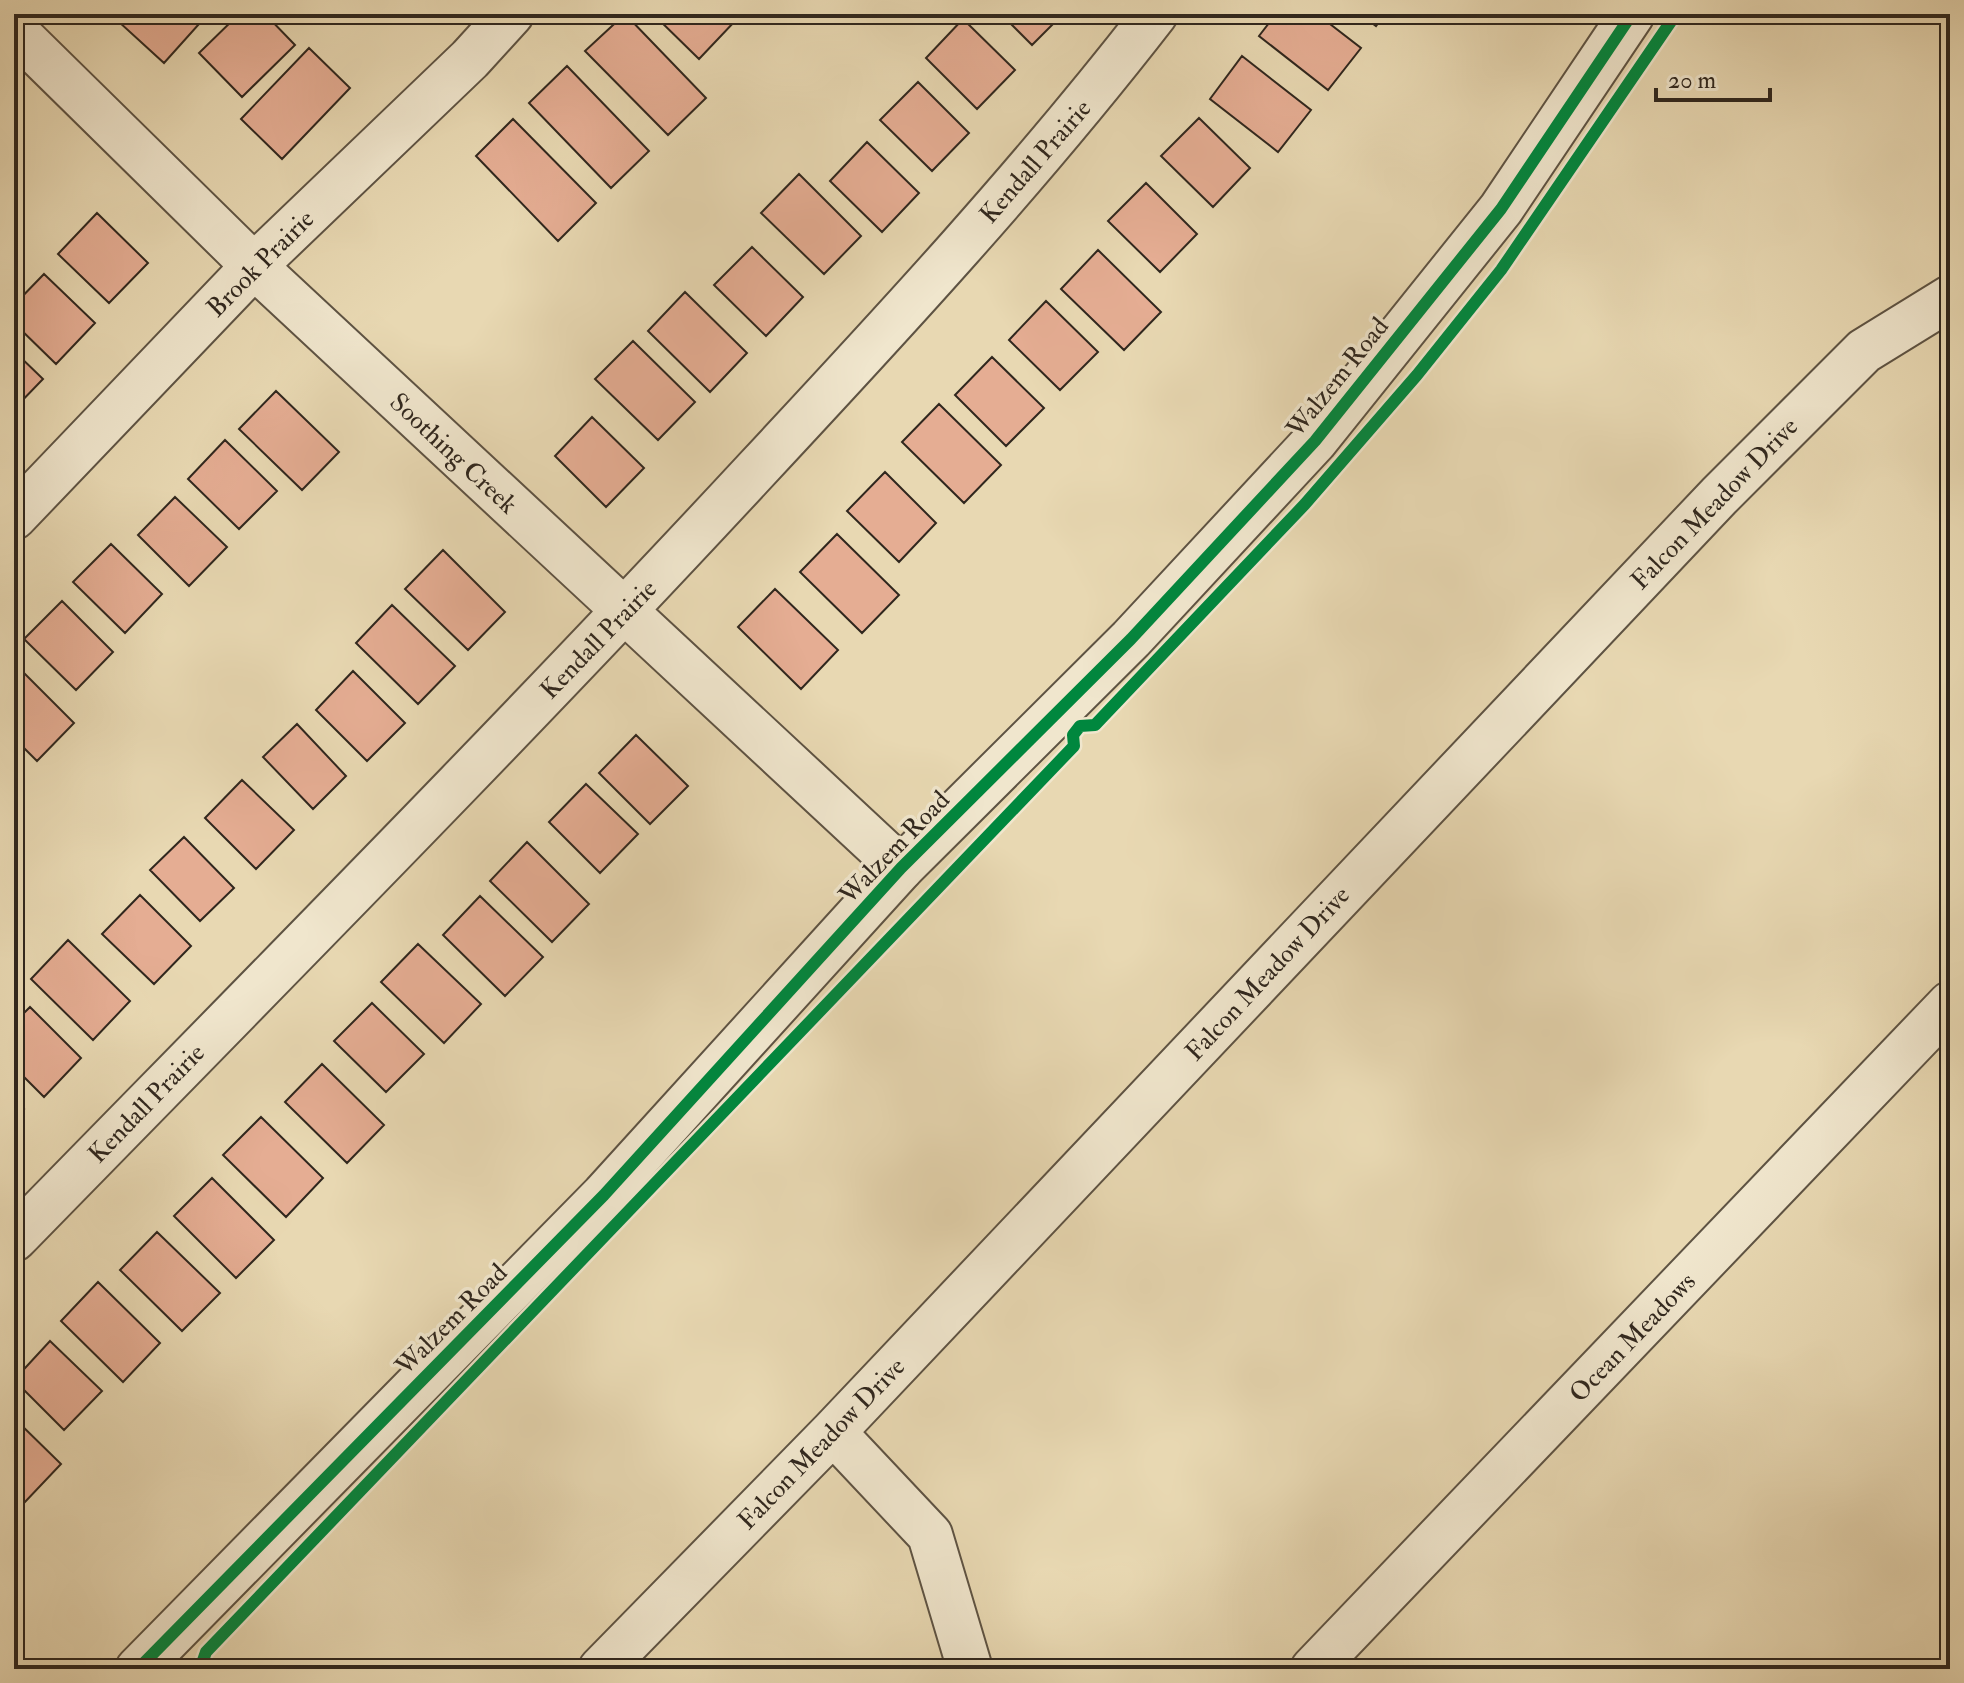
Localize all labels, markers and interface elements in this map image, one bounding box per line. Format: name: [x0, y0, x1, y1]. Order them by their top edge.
scale bar: [1656, 52, 1770, 102]
text: 20 m: [1668, 65, 1717, 96]
street label: Kendall Prairie: [973, 93, 1098, 230]
street label: Brook Prairie: [200, 203, 321, 324]
street label: Walzem Road: [1279, 311, 1396, 445]
street label: Soothing Creek: [383, 387, 524, 521]
street label: Falcon Meadow Drive: [1624, 411, 1805, 596]
street label: Kendall Prairie: [534, 573, 664, 706]
street label: Walzem Road: [832, 784, 957, 912]
street label: Falcon Meadow Drive: [1179, 880, 1357, 1068]
street label: Kendall Prairie: [82, 1037, 212, 1170]
street label: Walzem Road: [388, 1257, 514, 1383]
street label: Ocean Meadows: [1563, 1266, 1703, 1409]
street label: Falcon Meadow Drive: [731, 1351, 912, 1536]

